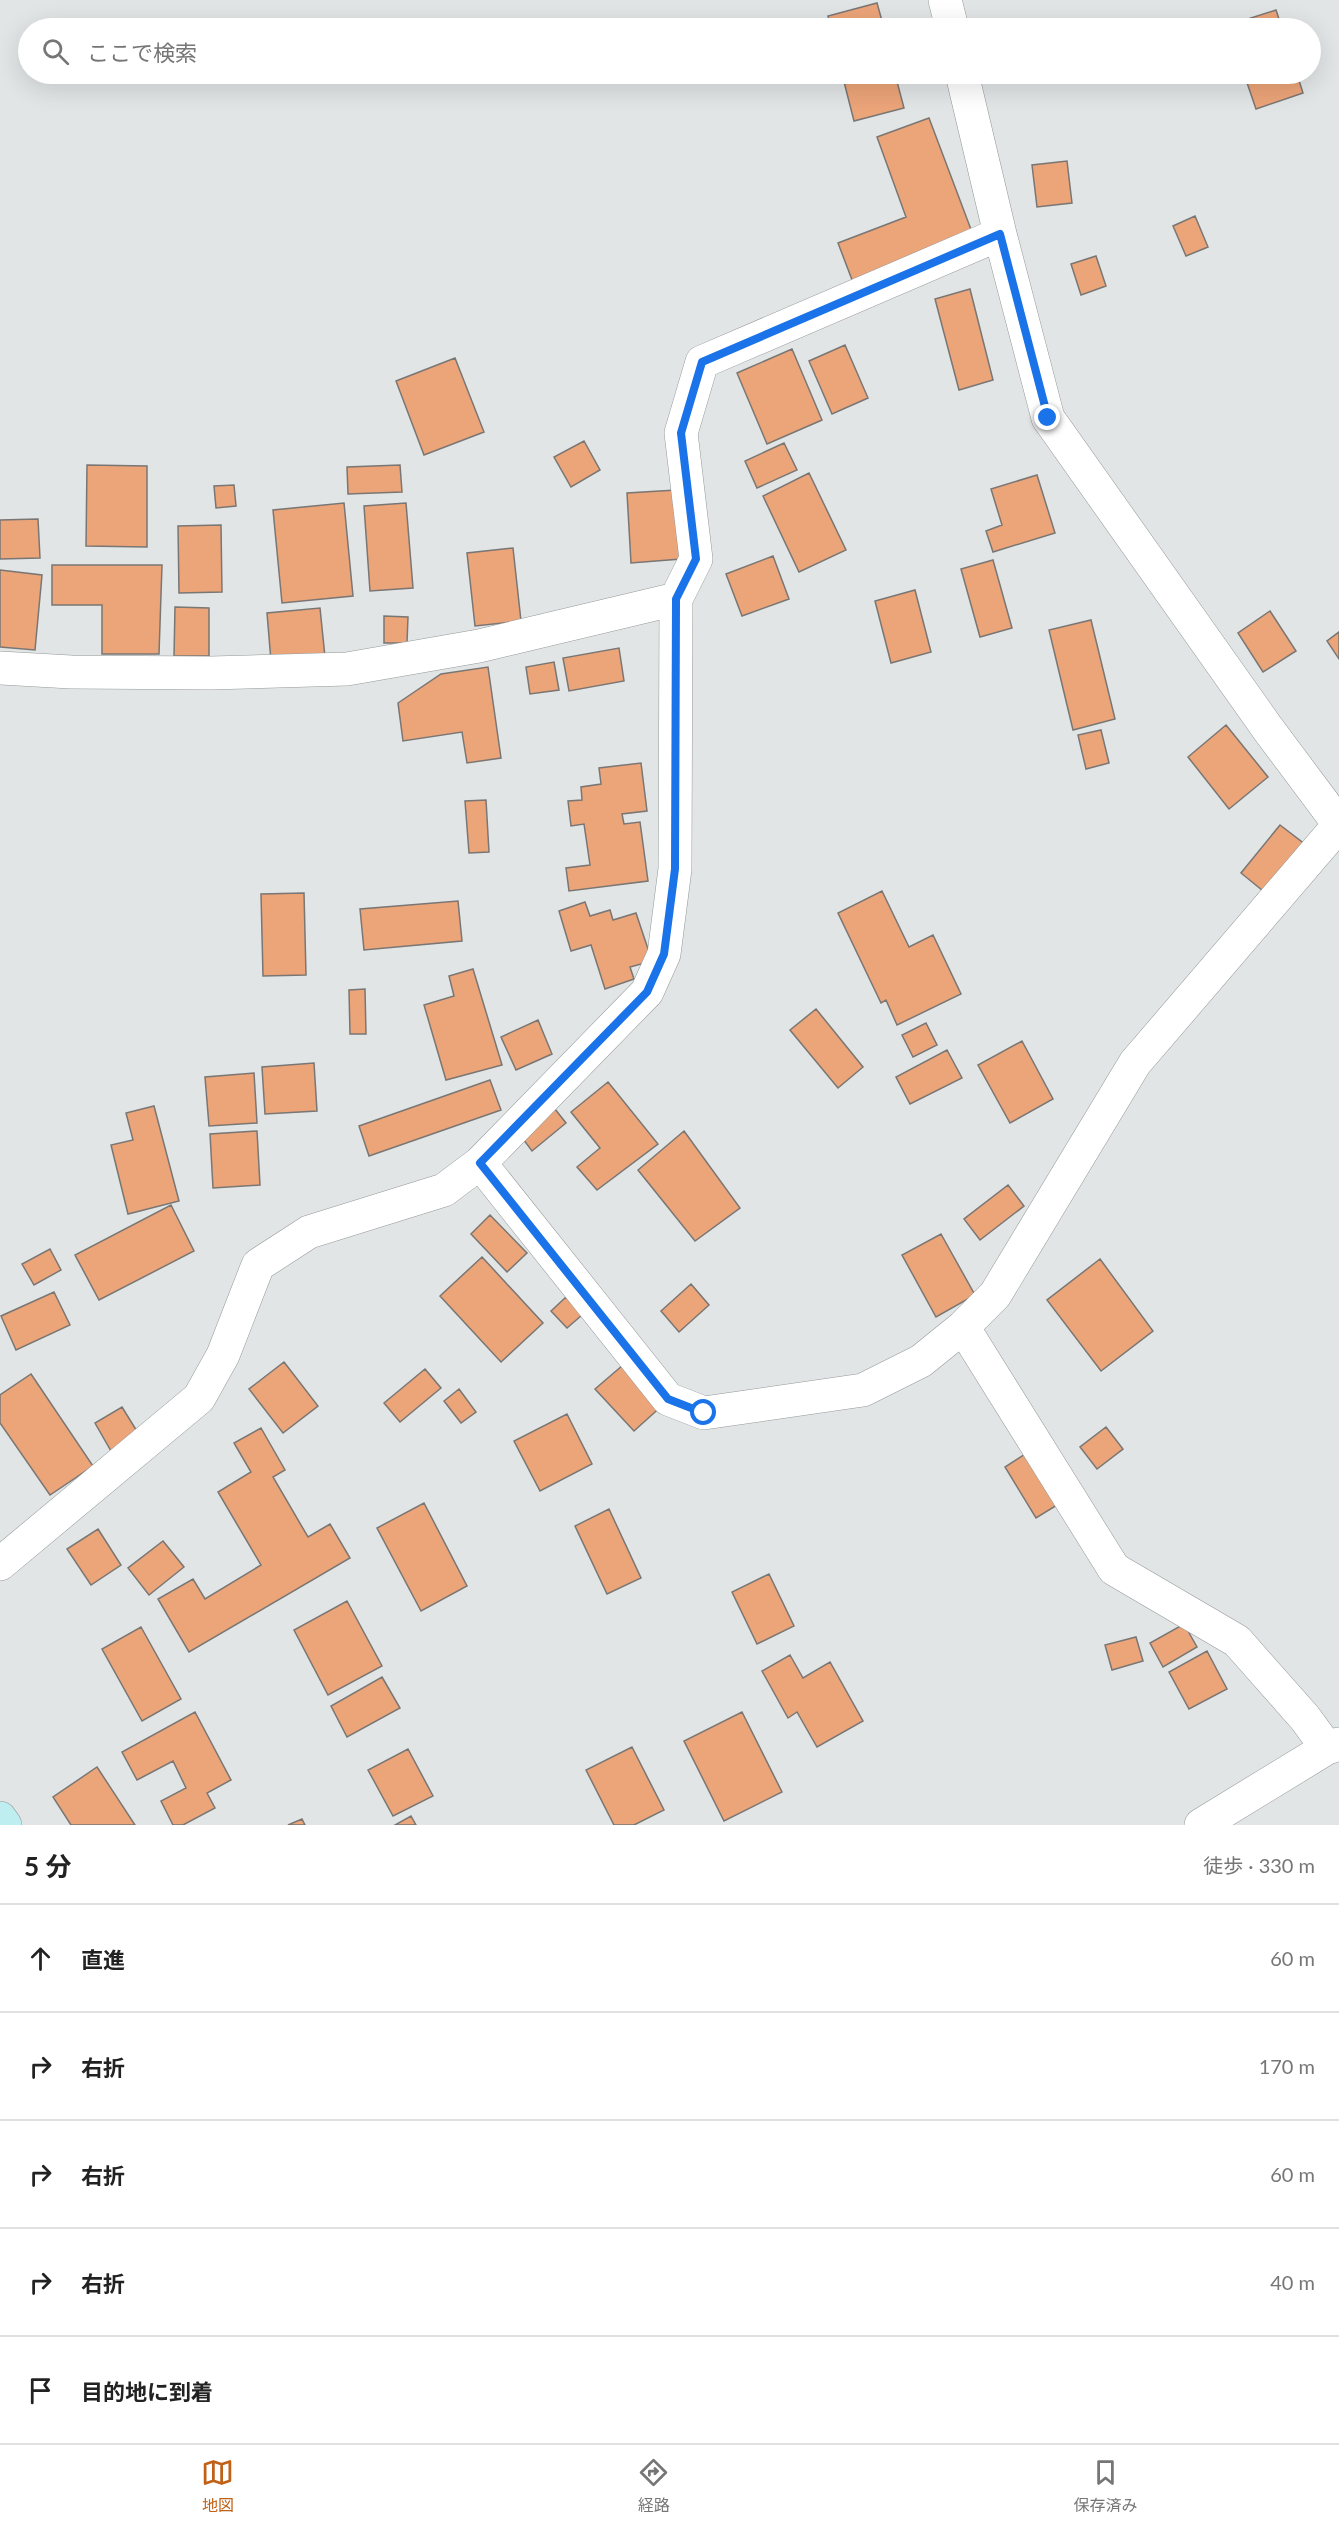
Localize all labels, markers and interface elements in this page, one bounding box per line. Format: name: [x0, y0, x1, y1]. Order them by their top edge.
search box: [18, 18, 1321, 84]
icon: search: [39, 35, 72, 68]
text: ここで検索: [87, 39, 197, 66]
route end: [1034, 404, 1060, 430]
route start: [690, 1399, 716, 1425]
text: 5 分: [24, 1850, 71, 1882]
text: 徒歩 · 330 m: [1203, 1853, 1315, 1877]
icon: ahead: [24, 1942, 57, 1975]
text: 直進: [81, 1946, 125, 1973]
text: 60 m: [1270, 1946, 1315, 1970]
icon: right: [24, 2050, 57, 2083]
text: 右折: [81, 2054, 125, 2081]
text: 170 m: [1259, 2054, 1315, 2078]
icon: right: [24, 2158, 57, 2191]
text: 右折: [81, 2162, 125, 2189]
text: 60 m: [1270, 2162, 1315, 2186]
icon: right: [24, 2266, 57, 2299]
text: 右折: [81, 2270, 125, 2297]
text: 40 m: [1270, 2270, 1315, 2294]
icon: arrive: [24, 2374, 57, 2407]
text: 目的地に到着: [81, 2378, 213, 2405]
tab: 地図: [201, 2456, 234, 2516]
tab: 経路: [637, 2456, 670, 2516]
tab: 保存済み: [1073, 2456, 1137, 2516]

